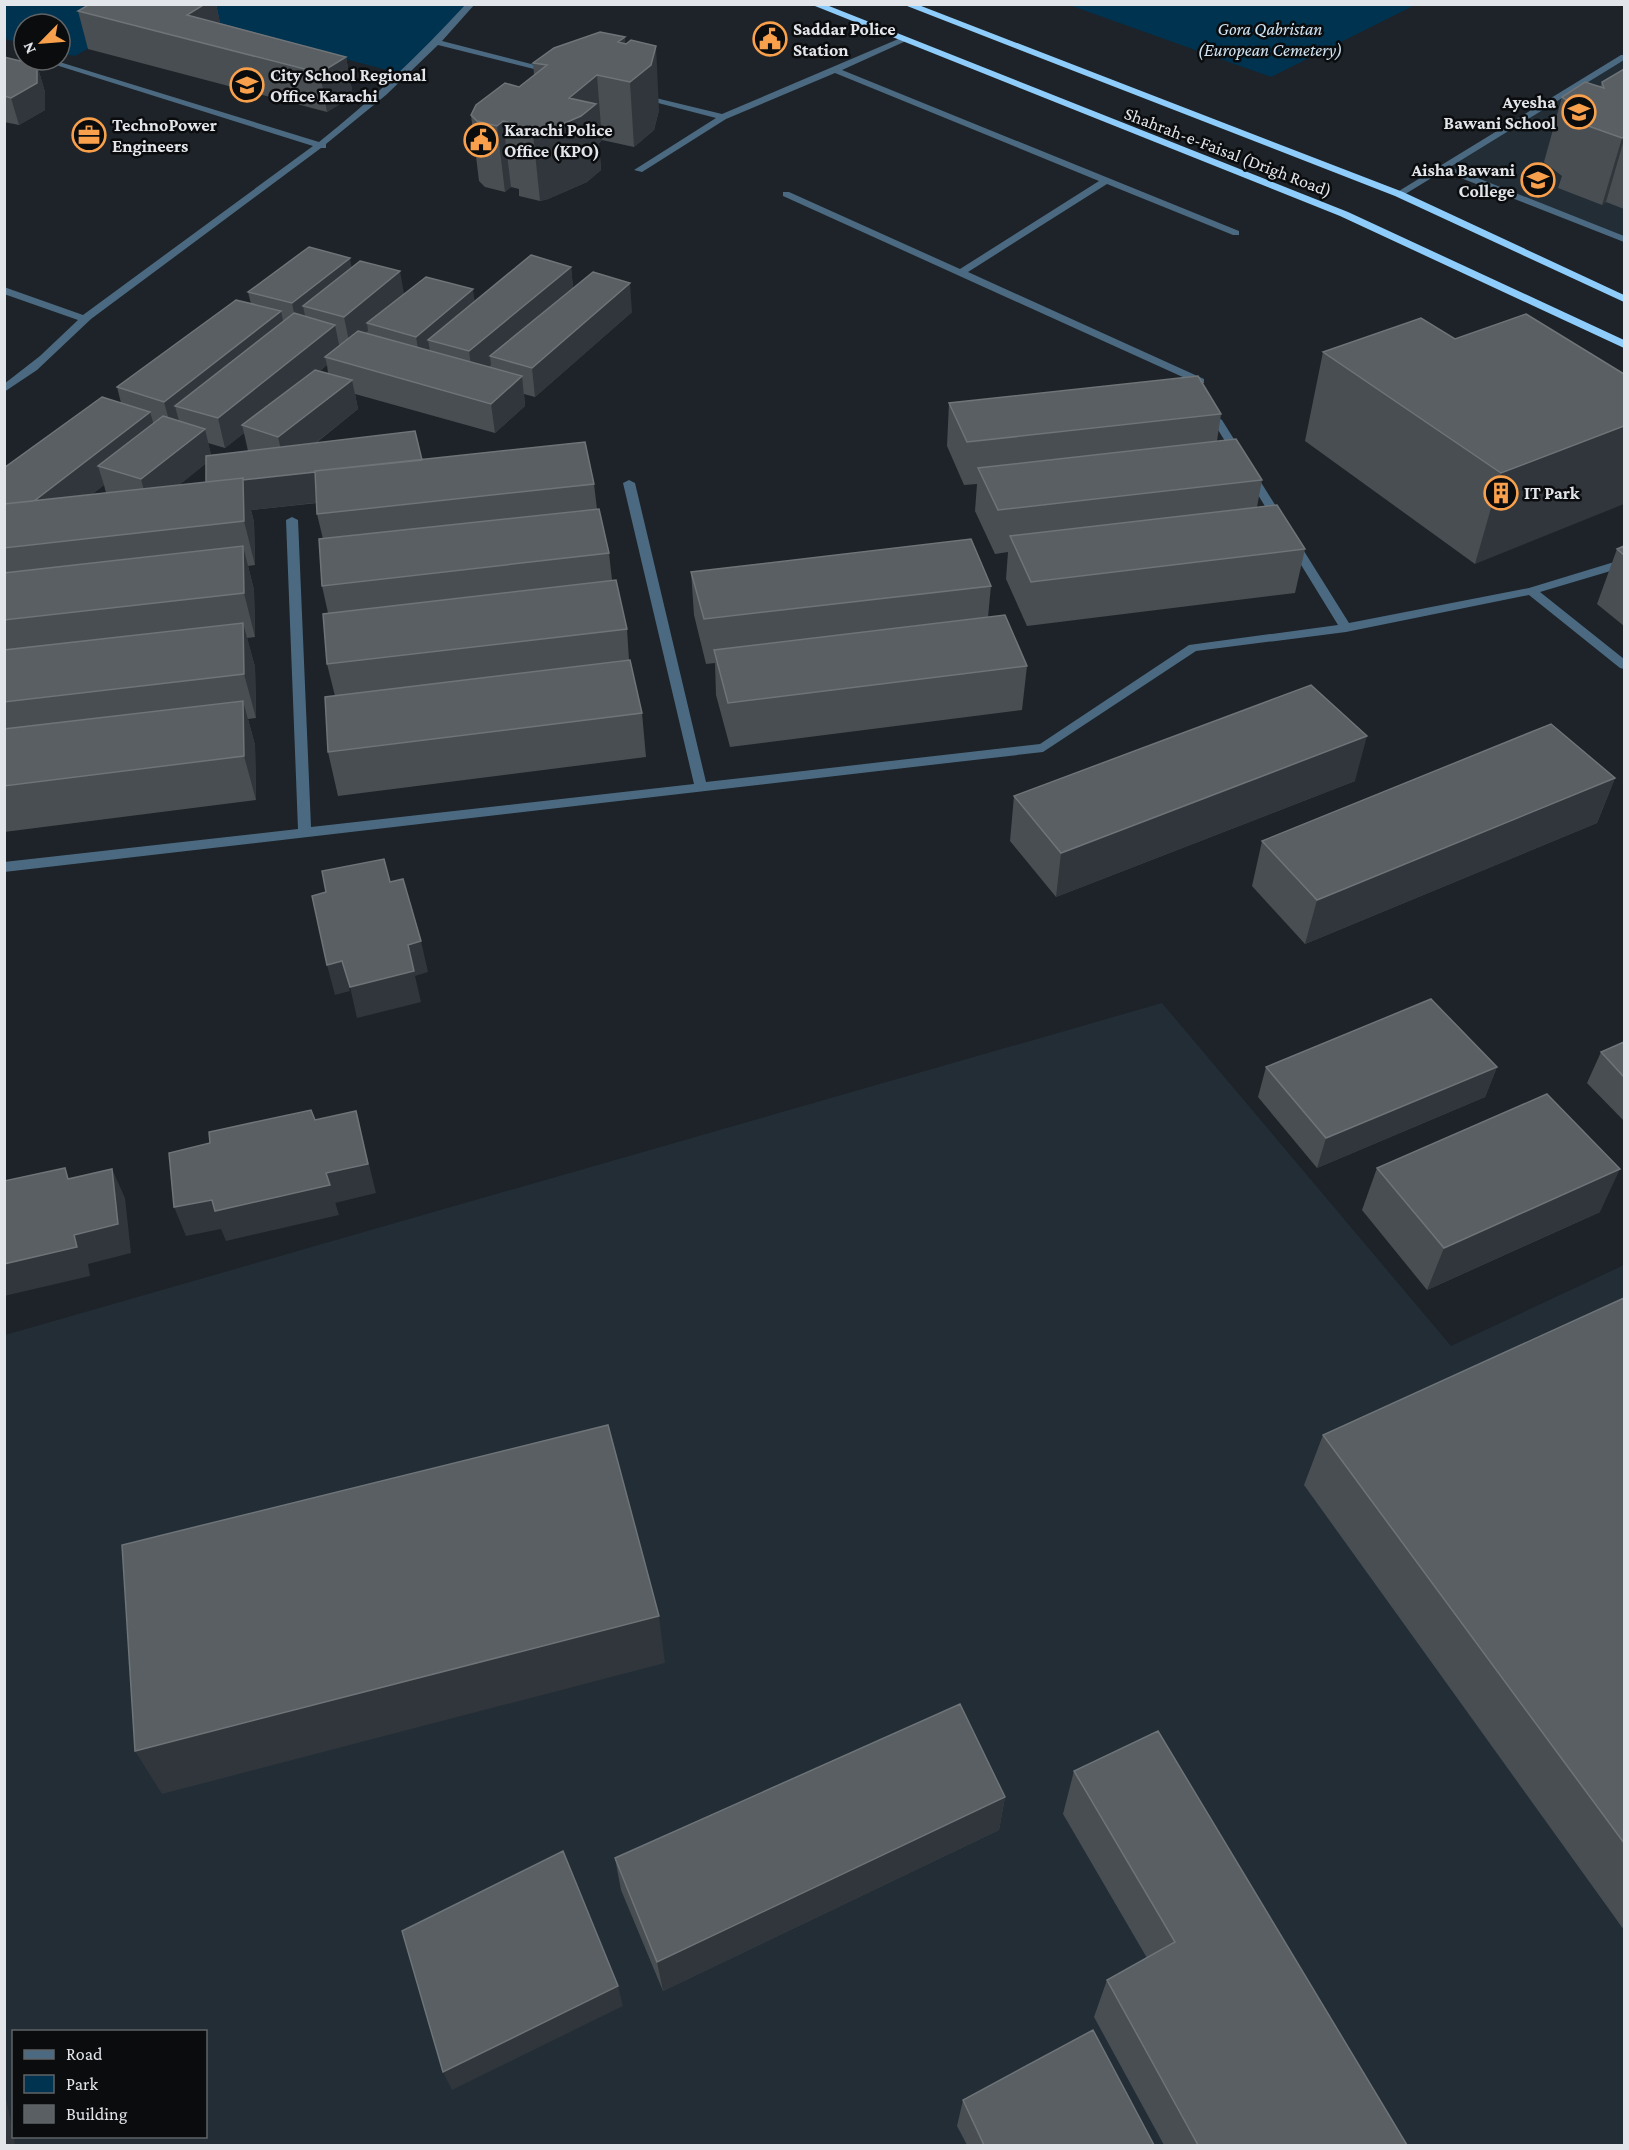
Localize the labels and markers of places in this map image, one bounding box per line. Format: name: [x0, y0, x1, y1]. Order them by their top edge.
place label: Saddar Police Station: [793, 19, 896, 60]
public building icon: Saddar Police Station: [752, 21, 788, 57]
place label: City School Regional Office Karachi: [270, 65, 427, 106]
school or university icon: City School Regional Office Karachi: [229, 67, 265, 103]
place label: Ayesha Bawani School: [1444, 92, 1556, 133]
school or university icon: Ayesha Bawani School: [1561, 94, 1597, 130]
place label: TechnoPower Engineers: [112, 115, 217, 156]
office icon: TechnoPower Engineers: [71, 117, 107, 153]
place label: Karachi Police Office (KPO): [504, 120, 613, 162]
public building icon: Karachi Police Office (KPO): [463, 122, 499, 158]
place label: Aisha Bawani College: [1410, 160, 1516, 201]
school or university icon: Aisha Bawani College: [1520, 162, 1556, 198]
building icon: IT Park: [1483, 475, 1519, 511]
place label: IT Park: [1524, 483, 1580, 503]

